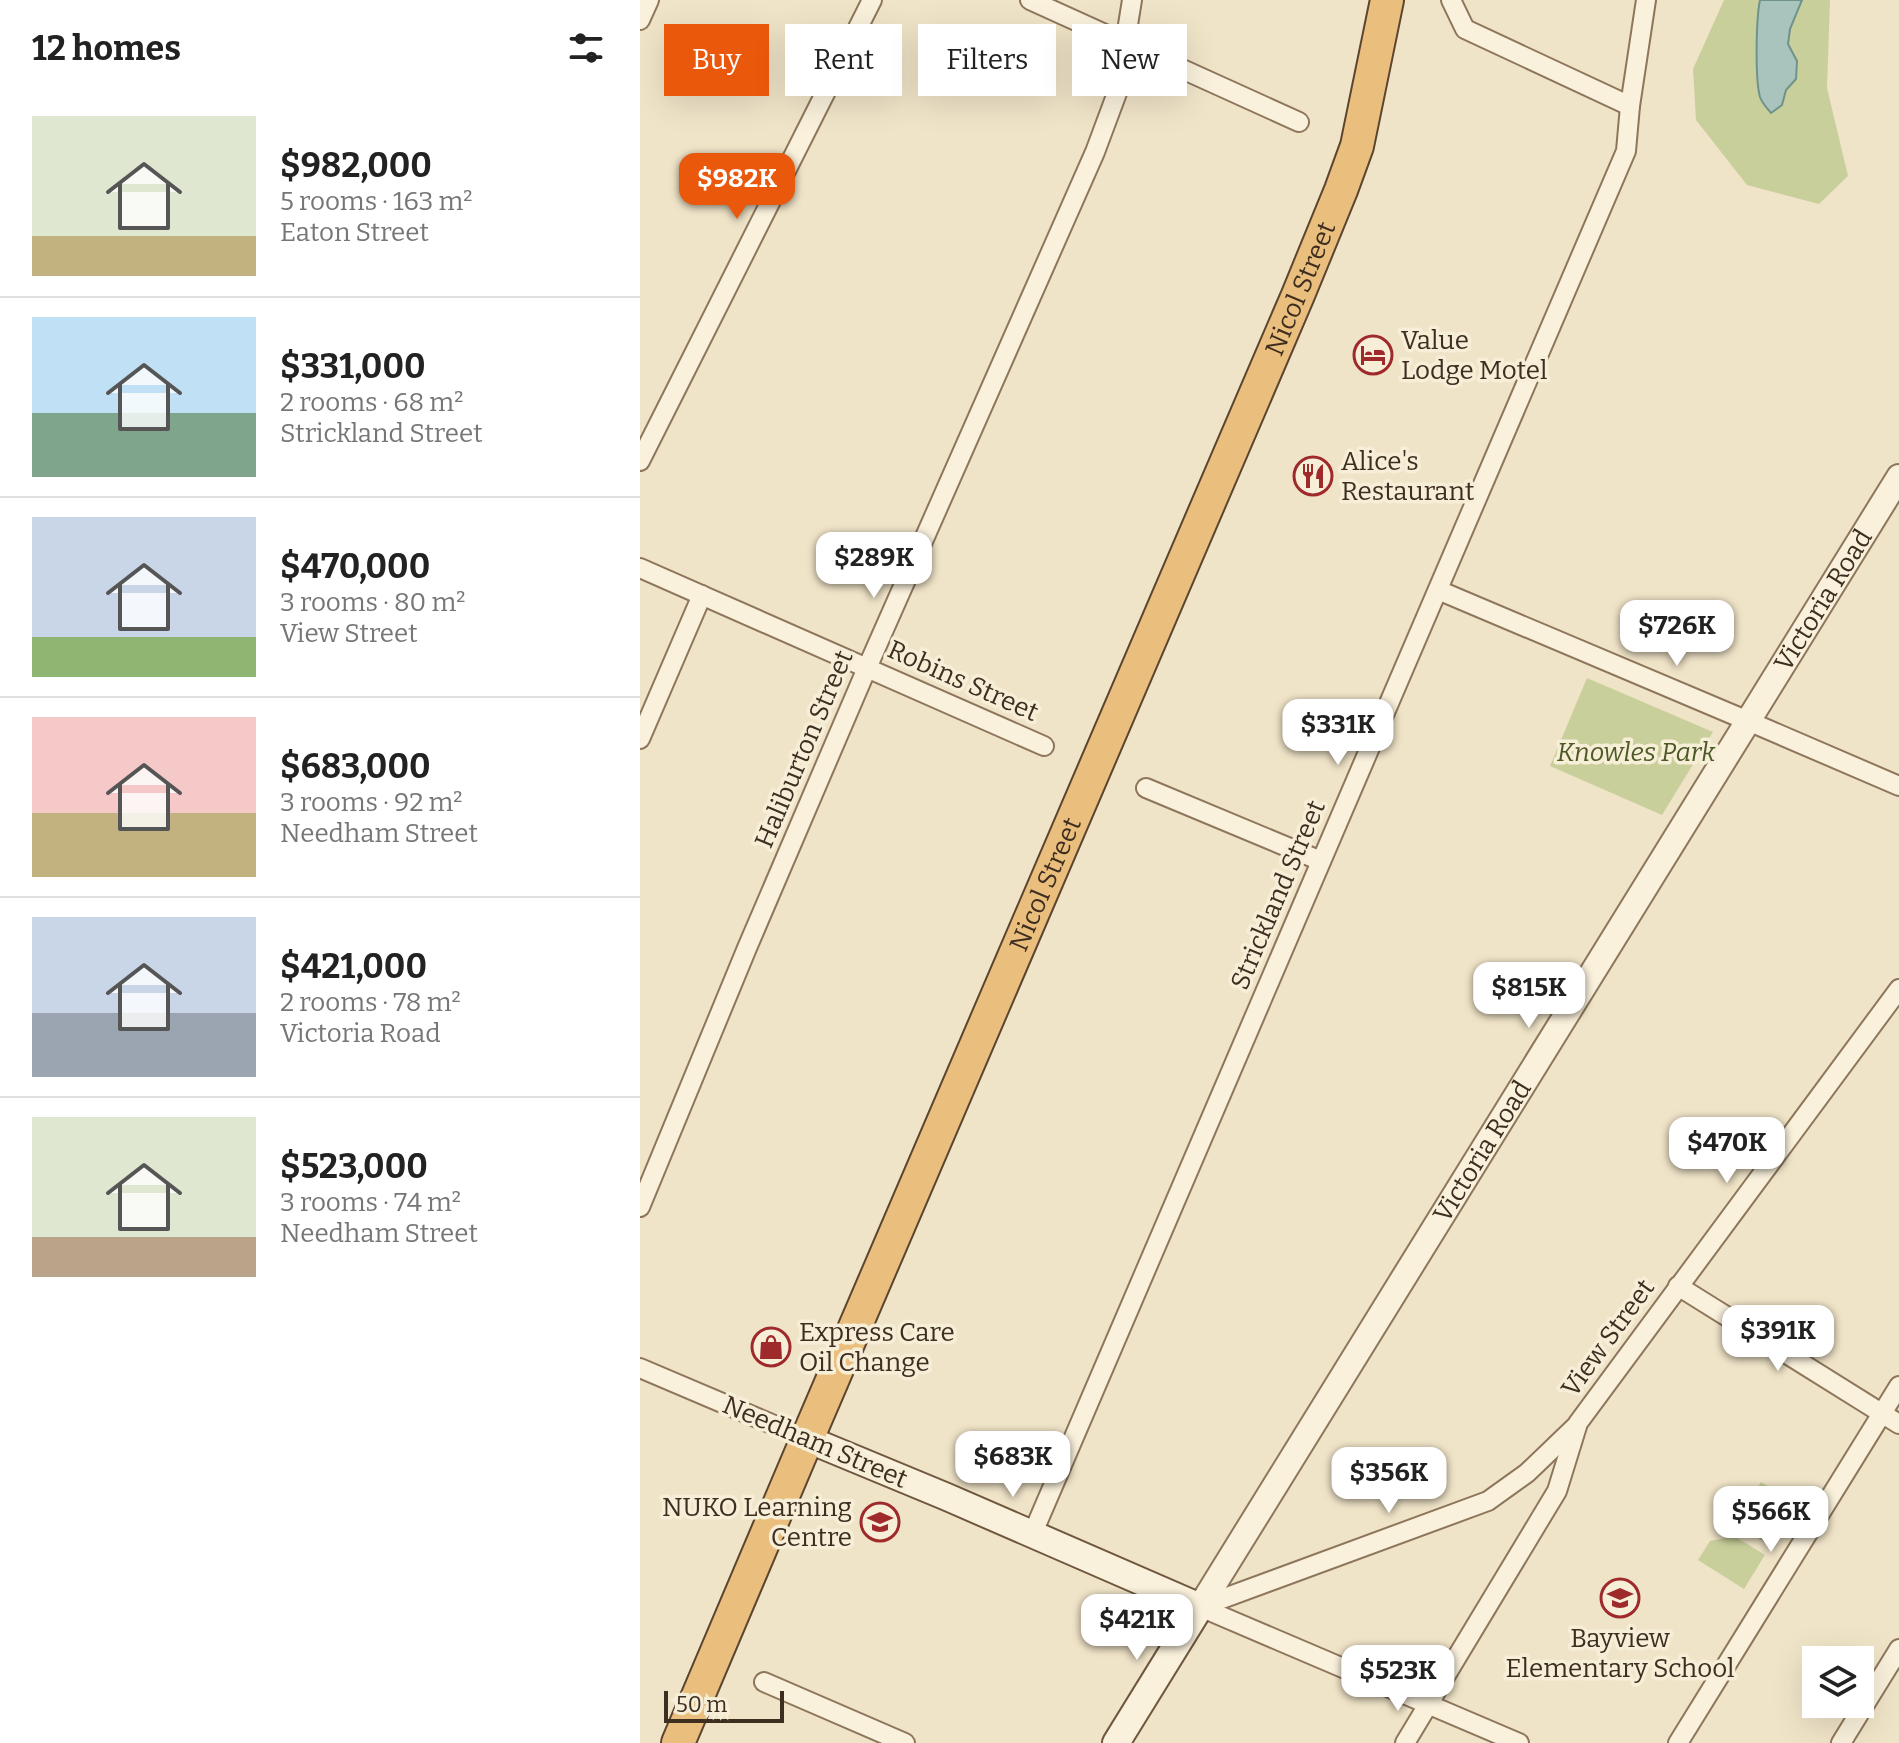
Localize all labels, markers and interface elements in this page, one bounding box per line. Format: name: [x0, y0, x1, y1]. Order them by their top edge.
chip: Buy: [664, 24, 769, 96]
chip: Rent: [785, 24, 902, 96]
chip: Filters: [918, 24, 1056, 96]
chip: New: [1072, 24, 1187, 96]
icon: filters: [564, 26, 608, 70]
text: 12 homes: [32, 28, 181, 69]
text: $982,000: [280, 145, 432, 186]
icon: home: [96, 148, 192, 244]
pin: $982K: [681, 153, 793, 221]
text: $982K: [697, 163, 777, 194]
text: 5 rooms · 163 m²: [280, 186, 473, 217]
street label: Nicol Street: [1258, 216, 1342, 360]
text: Eaton Street: [280, 217, 429, 248]
place label: Value Lodge Motel: [1401, 325, 1547, 386]
hotel icon: Value Lodge Motel: [1352, 334, 1394, 376]
text: $331,000: [280, 346, 426, 387]
icon: home: [96, 349, 192, 445]
text: 2 rooms · 68 m²: [280, 387, 463, 418]
text: Strickland Street: [280, 418, 483, 449]
place label: Alice's Restaurant: [1341, 446, 1475, 507]
restaurant icon: Alice's Restaurant: [1292, 455, 1334, 497]
street label: Victoria Road: [1767, 524, 1878, 677]
pin: $289K: [818, 532, 930, 600]
text: $289K: [834, 542, 914, 573]
text: $470,000: [280, 546, 430, 587]
icon: home: [96, 549, 192, 645]
text: 3 rooms · 80 m²: [280, 587, 465, 618]
pin: $726K: [1621, 600, 1733, 668]
text: $726K: [1638, 610, 1716, 641]
text: View Street: [280, 618, 418, 649]
street label: Robins Street: [883, 634, 1044, 728]
street label: Haliburton Street: [748, 645, 860, 852]
pin: $331K: [1282, 699, 1394, 767]
text: $331K: [1300, 709, 1376, 740]
park label: Knowles Park: [1557, 737, 1716, 768]
text: $683,000: [280, 746, 431, 787]
icon: home: [96, 749, 192, 845]
text: 3 rooms · 92 m²: [280, 787, 463, 818]
street label: Strickland Street: [1224, 795, 1332, 994]
street label: Nicol Street: [1003, 812, 1088, 956]
text: Needham Street: [280, 818, 478, 849]
text: $421,000: [280, 946, 427, 987]
icon: home: [96, 949, 192, 1045]
pin: $815K: [1473, 962, 1585, 1030]
text: $815K: [1491, 972, 1567, 1003]
text: 2 rooms · 78 m²: [280, 987, 461, 1018]
text: Victoria Road: [280, 1018, 441, 1049]
street label: Victoria Road: [1426, 1075, 1537, 1228]
pin: $470K: [1671, 1117, 1783, 1185]
text: $470K: [1687, 1127, 1767, 1158]
text: $523,000: [280, 1146, 428, 1187]
icon: home: [96, 1149, 192, 1245]
text: 3 rooms · 74 m²: [280, 1187, 461, 1218]
text: Needham Street: [280, 1218, 478, 1249]
street label: View Street: [1555, 1273, 1661, 1403]
pin: $391K: [1722, 1305, 1834, 1373]
text: $391K: [1740, 1315, 1816, 1346]
place label: Express Care Oil Change: [799, 1317, 955, 1378]
shop icon: Express Care Oil Change: [750, 1326, 792, 1368]
street label: Needham Street: [718, 1389, 913, 1495]
pin: $683K: [957, 1431, 1069, 1499]
text: $683K: [973, 1441, 1053, 1472]
pin: $356K: [1333, 1447, 1445, 1515]
text: $356K: [1350, 1457, 1428, 1488]
pin: $566K: [1715, 1486, 1827, 1554]
place label: NUKO Learning Centre: [662, 1492, 852, 1553]
text: $566K: [1731, 1496, 1811, 1527]
school or university icon: NUKO Learning Centre: [859, 1501, 901, 1543]
school or university icon: Bayview Elementary School: [1599, 1577, 1641, 1619]
pin: $421K: [1081, 1594, 1193, 1662]
text: $421K: [1099, 1604, 1175, 1635]
place label: Bayview Elementary School: [1505, 1623, 1735, 1684]
pin: $523K: [1342, 1645, 1454, 1713]
map controls: [1802, 1646, 1874, 1718]
button: layers: [1802, 1646, 1874, 1718]
text: $523K: [1359, 1655, 1437, 1686]
scale bar: [664, 1687, 784, 1723]
text: 50 m: [676, 1691, 727, 1718]

